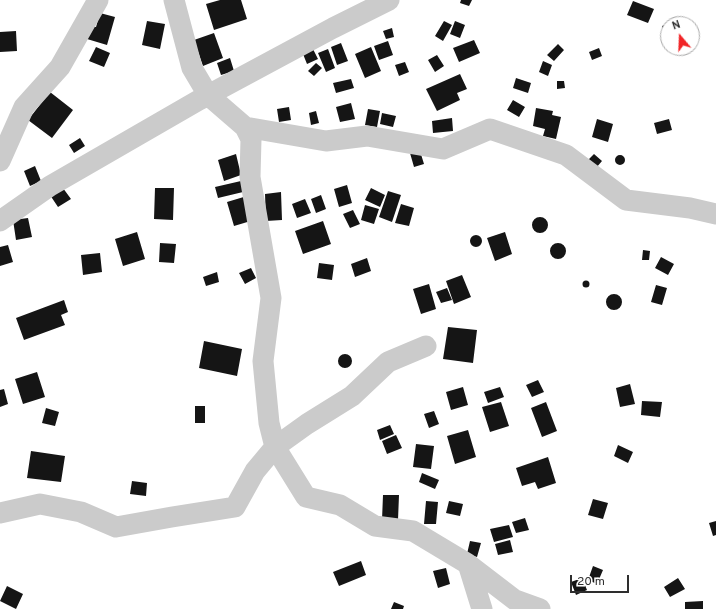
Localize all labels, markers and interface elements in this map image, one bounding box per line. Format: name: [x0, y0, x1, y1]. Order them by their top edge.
north arrow: [660, 16, 700, 56]
text: N: [670, 18, 682, 34]
scale bar: [572, 567, 631, 593]
text: 20 m: [577, 574, 605, 590]

